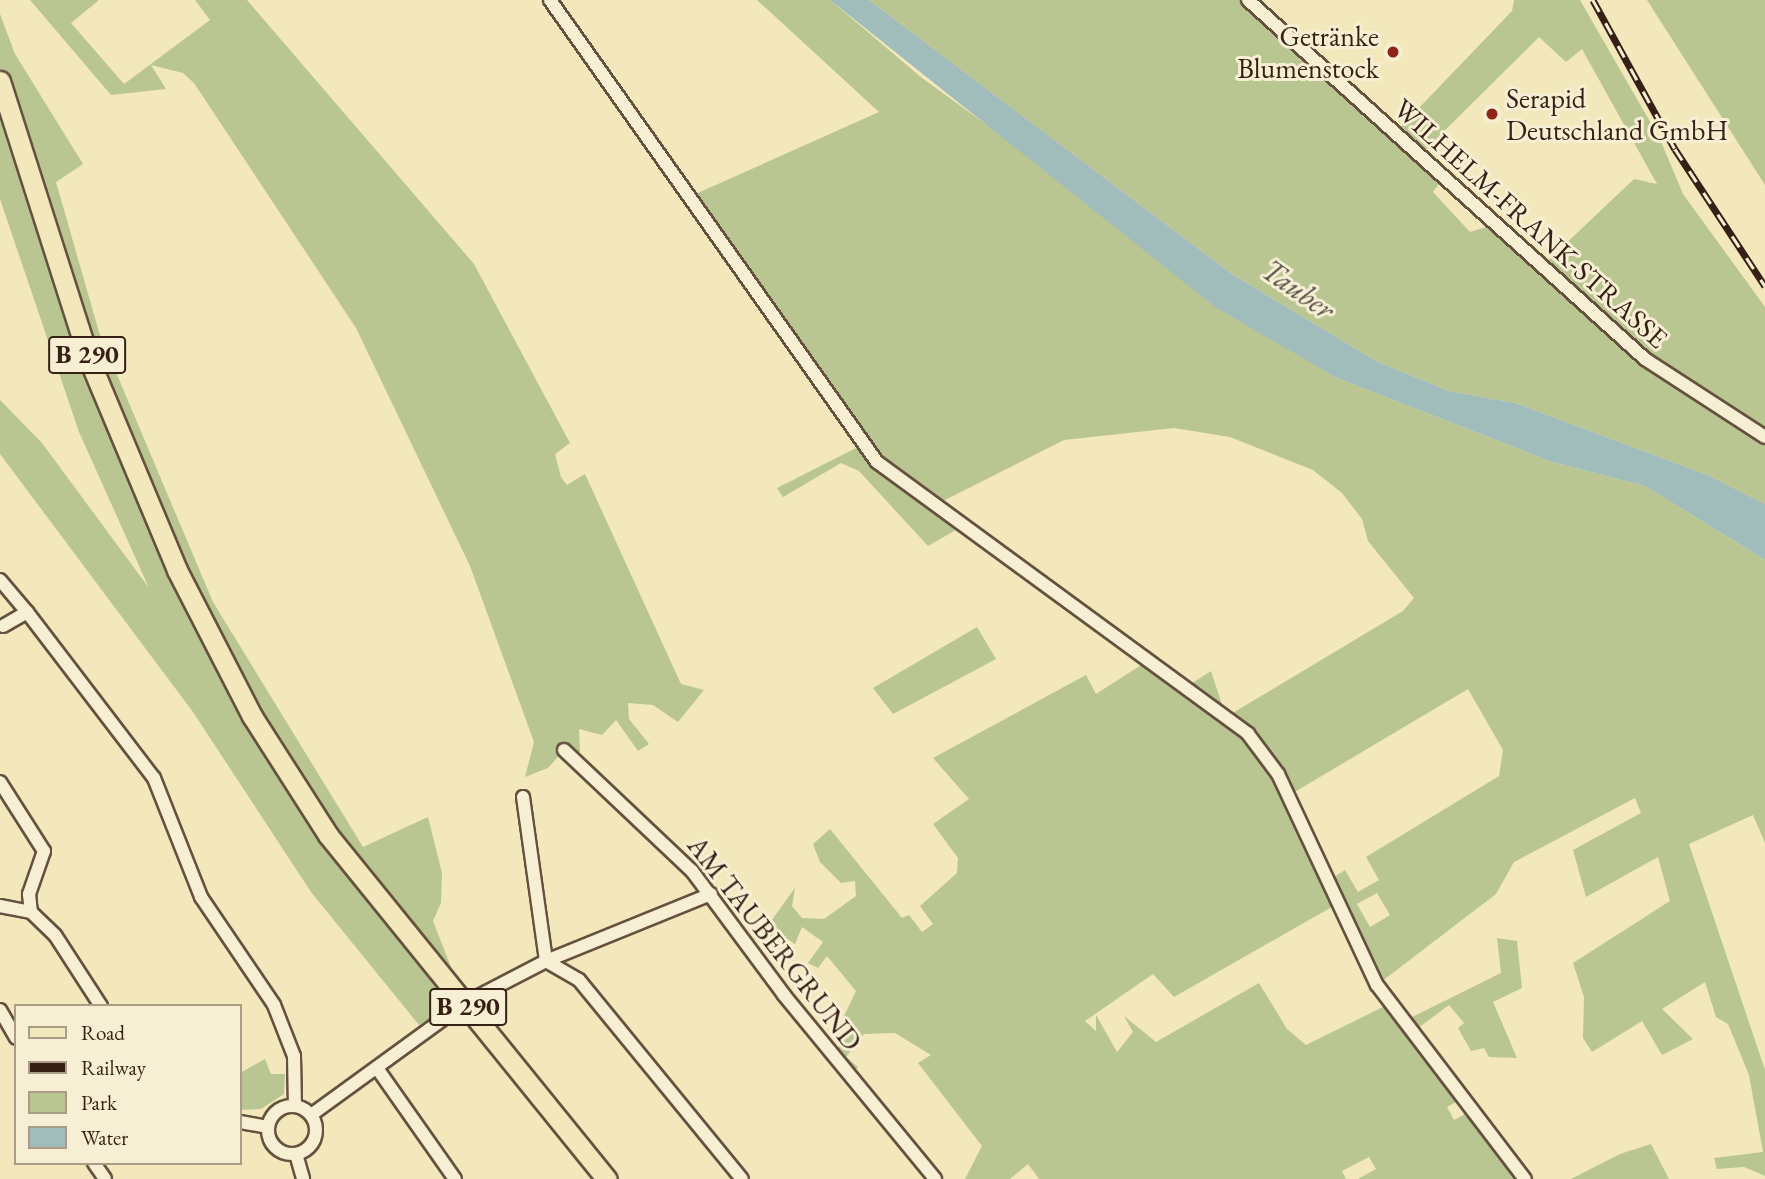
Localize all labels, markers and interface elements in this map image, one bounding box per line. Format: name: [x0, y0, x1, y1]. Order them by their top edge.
place label: Getränke Blumenstock: [1237, 19, 1379, 85]
marker: Getränke Blumenstock: [1385, 44, 1401, 60]
place label: Serapid Deutschland GmbH: [1506, 81, 1728, 147]
street label: WILHELM-FRANK-STRASSE: [1387, 91, 1675, 355]
marker: Serapid Deutschland GmbH: [1484, 106, 1500, 122]
water label: Tauber: [1255, 252, 1341, 328]
road number: B 290: [47, 332, 127, 378]
street label: AM TAUBERGRUND: [681, 829, 869, 1057]
road number: B 290: [428, 984, 508, 1030]
legend: [14, 1004, 242, 1165]
text: Road: [81, 1019, 125, 1046]
text: Railway: [81, 1054, 146, 1081]
text: Park: [81, 1089, 117, 1116]
text: Water: [81, 1124, 128, 1151]

